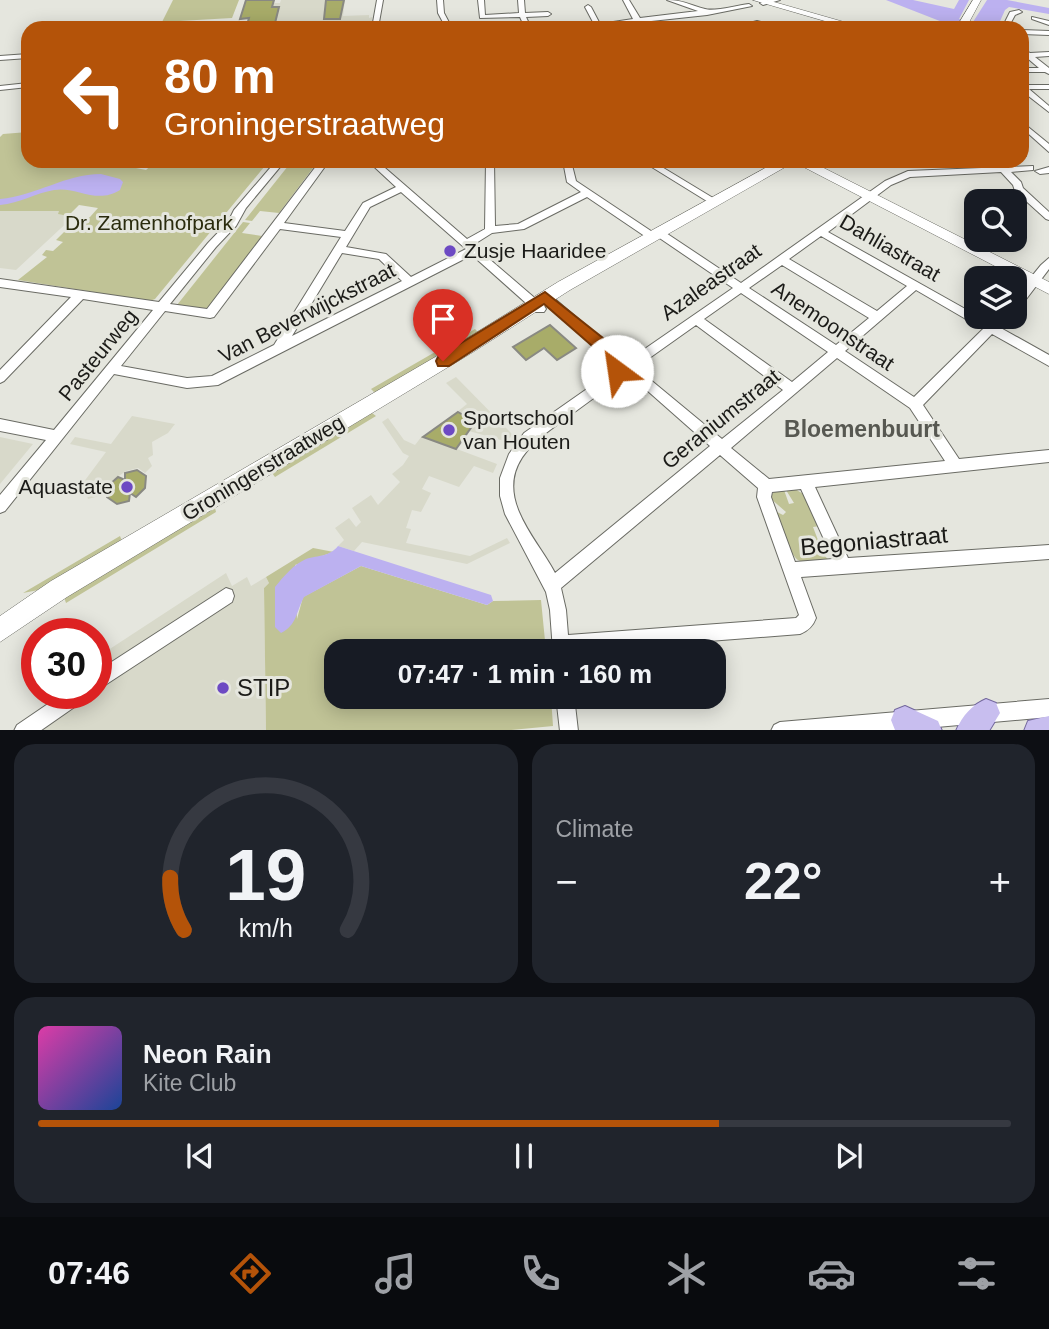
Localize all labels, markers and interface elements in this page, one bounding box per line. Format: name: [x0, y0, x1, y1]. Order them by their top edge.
icon: left: [49, 49, 140, 140]
text: 80 m: [164, 49, 276, 103]
text: Groningerstraatweg: [164, 106, 445, 142]
map controls: [964, 189, 1027, 329]
button: search: [964, 189, 1027, 252]
street label: Dahliastraat: [836, 210, 945, 286]
park label: Dr. Zamenhofpark: [65, 211, 234, 234]
place label: Zusje Haaridee: [464, 239, 606, 262]
street label: Azaleastraat: [656, 239, 765, 324]
marker: Zusje Haaridee: [442, 243, 458, 259]
street label: Van Beverwijckstraat: [215, 258, 399, 367]
button: layers: [964, 266, 1027, 329]
street label: Anemoonstraat: [768, 276, 899, 375]
pin: [413, 289, 473, 361]
icon: arrive: [424, 300, 462, 338]
street label: Pasteurweg: [54, 304, 141, 405]
position arrow: [580, 334, 654, 408]
street label: Geraniumstraat: [657, 364, 784, 473]
place label: Sportschool van Houten: [463, 406, 574, 453]
street label: Groningerstraatweg: [178, 410, 348, 525]
district label: Bloemenbuurt: [784, 416, 940, 442]
marker: Sportschool van Houten: [441, 422, 457, 438]
place label: Aquastate: [18, 475, 113, 498]
marker: Aquastate: [119, 479, 135, 495]
street label: Begoniastraat: [799, 521, 949, 560]
speed limit sign: 30: [21, 618, 112, 709]
text: 07:47 · 1 min · 160 m: [398, 659, 652, 689]
place label: STIP: [237, 674, 290, 701]
marker: STIP: [215, 680, 231, 696]
text: Climate: [556, 816, 633, 842]
text: 19: [225, 834, 306, 915]
text: 22°: [744, 852, 823, 910]
text: −: [556, 861, 578, 903]
text: +: [989, 861, 1011, 903]
text: km/h: [239, 913, 293, 941]
text: Neon Rain: [143, 1039, 272, 1069]
text: Kite Club: [143, 1070, 236, 1096]
icon: previous: [181, 1137, 219, 1175]
icon: pause: [505, 1137, 543, 1175]
icon: next: [830, 1137, 868, 1175]
icon: directions: [226, 1249, 275, 1298]
icon: music: [371, 1249, 420, 1298]
icon: phone: [516, 1249, 565, 1298]
icon: climate: [662, 1249, 711, 1298]
icon: car: [807, 1249, 856, 1298]
icon: filters: [952, 1249, 1001, 1298]
text: 07:46: [48, 1255, 130, 1291]

